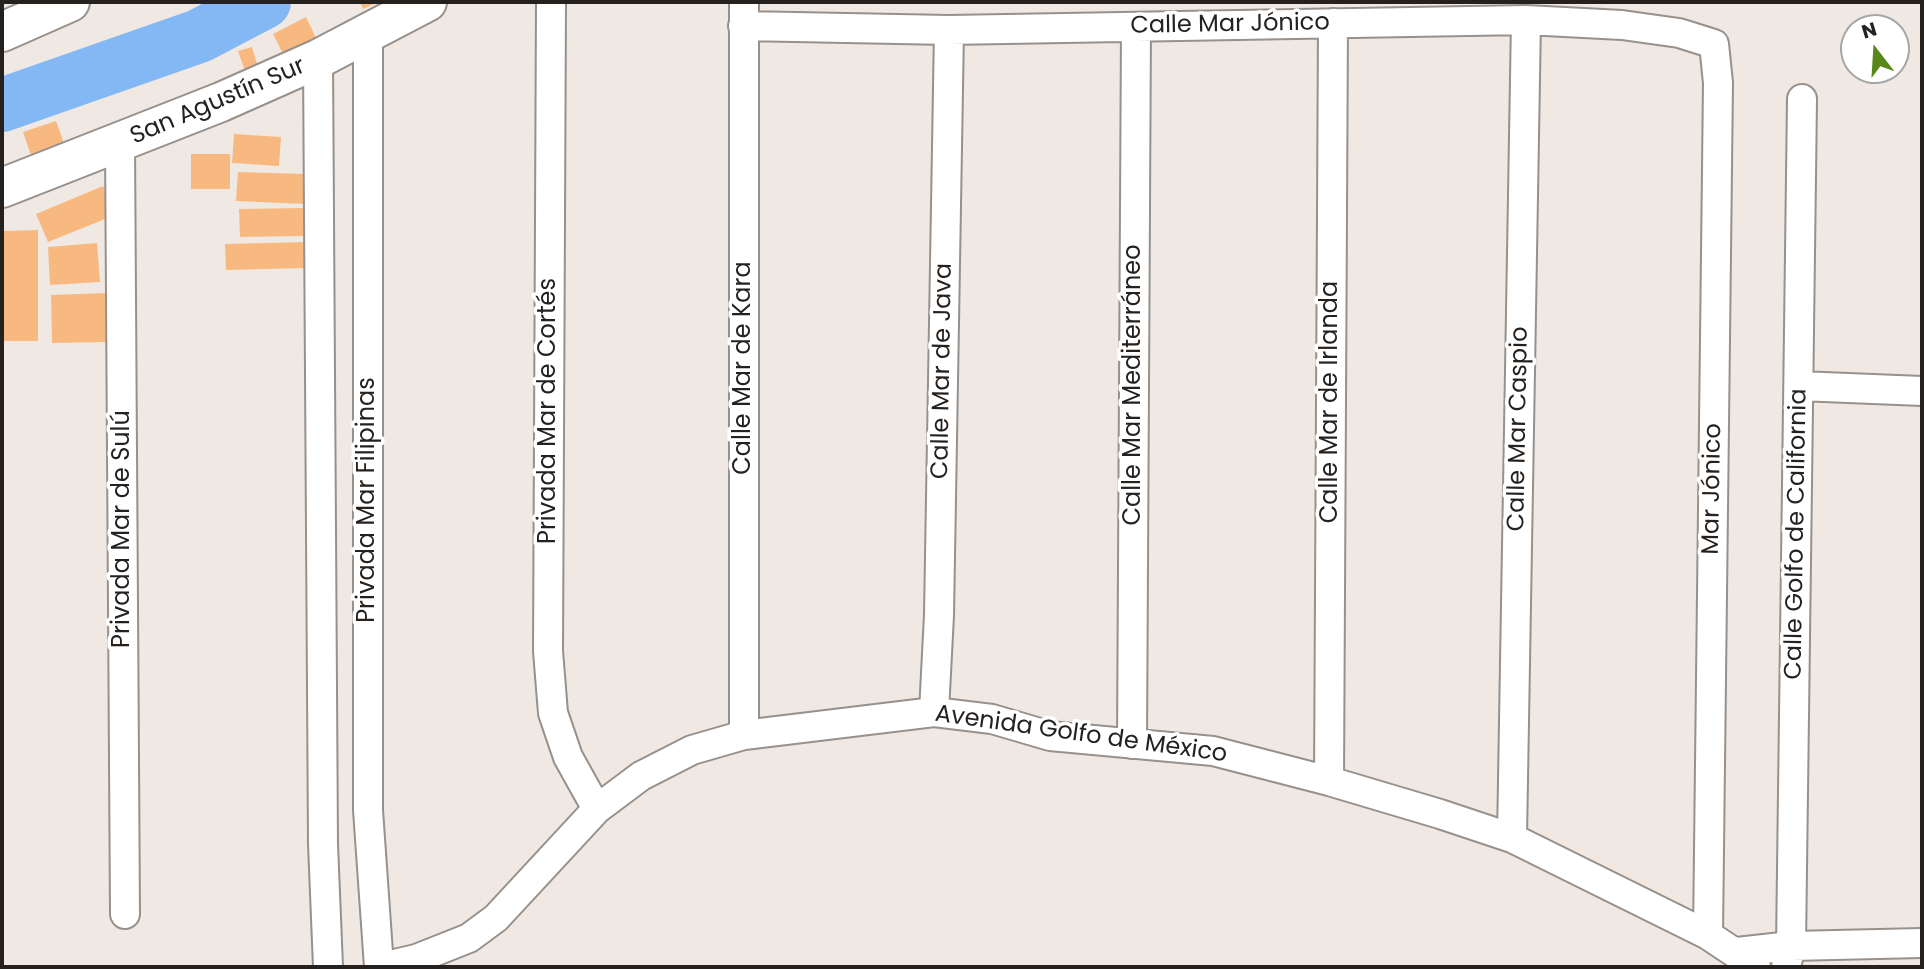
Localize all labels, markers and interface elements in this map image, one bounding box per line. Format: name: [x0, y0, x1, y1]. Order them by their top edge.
street label: Calle Mar Jónico: [1130, 9, 1330, 41]
north arrow: [1840, 14, 1910, 84]
text: N: [1859, 15, 1880, 45]
street label: San Agustín Sur: [126, 52, 310, 152]
street label: Calle Mar Mediterráneo: [1120, 244, 1148, 526]
street label: Calle Mar de Kara: [730, 261, 758, 475]
street label: Calle Mar de Java: [927, 263, 959, 479]
street label: Privada Mar de Cortés: [535, 278, 563, 544]
street label: Calle Mar de Irlanda: [1317, 281, 1345, 523]
street label: Calle Mar Caspio: [1503, 326, 1535, 532]
street label: Privada Mar Filipinas: [354, 377, 382, 623]
street label: Calle Golfo de California: [1780, 388, 1814, 680]
street label: Privada Mar de Sulú: [109, 410, 137, 648]
street label: Mar Jónico: [1697, 423, 1729, 555]
street label: Avenida Golfo de México: [933, 700, 1229, 770]

